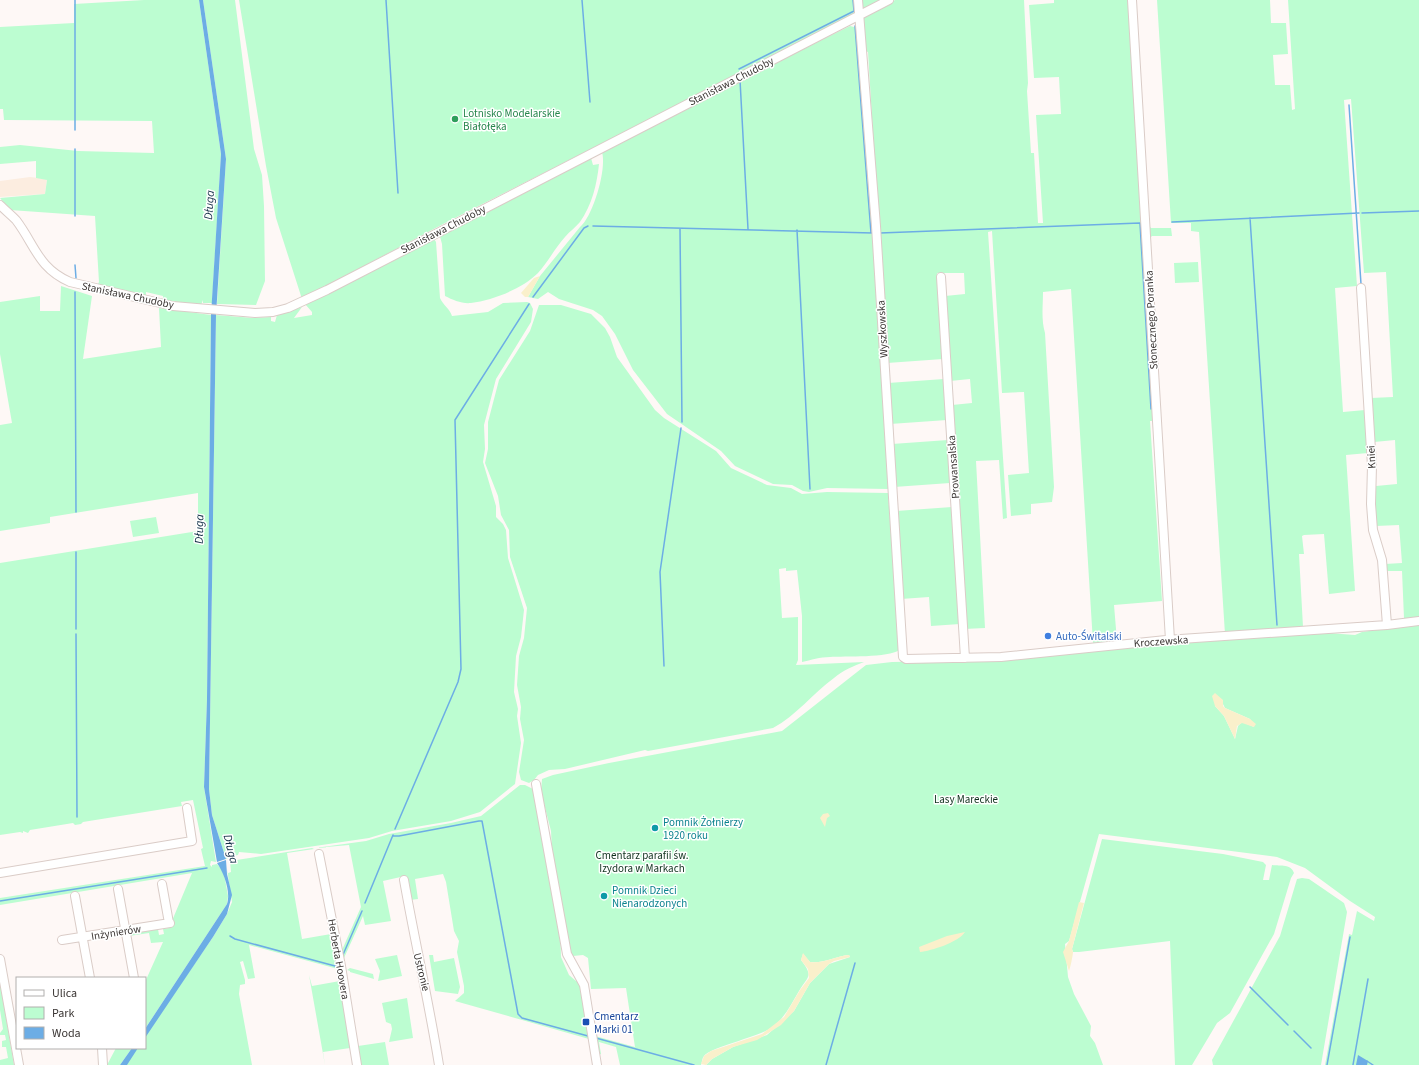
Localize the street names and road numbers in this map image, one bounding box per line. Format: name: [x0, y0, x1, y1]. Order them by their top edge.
street label: Stanisława Chudoby: [686, 53, 776, 109]
street label: Stanisława Chudoby: [398, 201, 488, 257]
street label: Słonecznego Poranka: [1141, 270, 1162, 370]
street label: Stanisława Chudoby: [80, 278, 175, 313]
street label: Wyszkowska: [874, 300, 891, 358]
street label: Prowansalska: [944, 435, 963, 499]
street label: Kniei: [1363, 445, 1380, 469]
street label: Kroczewska: [1133, 632, 1189, 651]
street label: Herberta Hoovera: [324, 918, 353, 1001]
street label: Inżynierów: [90, 921, 142, 944]
street label: Ustronie: [410, 951, 434, 993]

